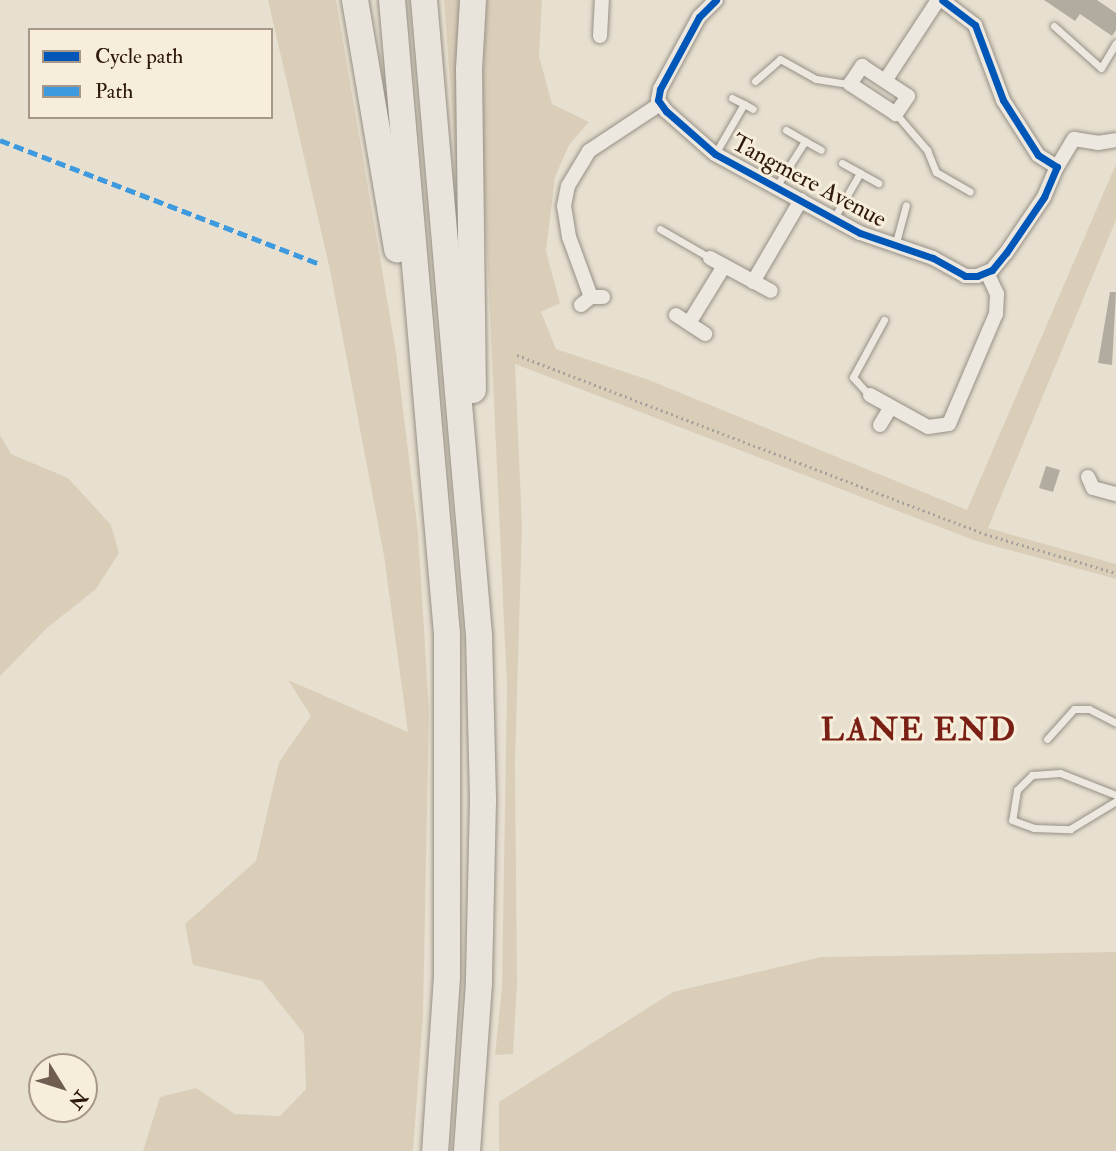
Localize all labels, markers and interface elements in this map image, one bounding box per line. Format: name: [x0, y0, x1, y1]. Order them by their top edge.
legend: [28, 28, 273, 119]
text: Cycle path: [95, 43, 183, 70]
text: Path: [95, 78, 133, 105]
street label: Tangmere Avenue: [727, 128, 891, 234]
district label: LANE END: [822, 711, 1016, 749]
north arrow: [28, 1053, 98, 1123]
text: N: [63, 1086, 93, 1114]

